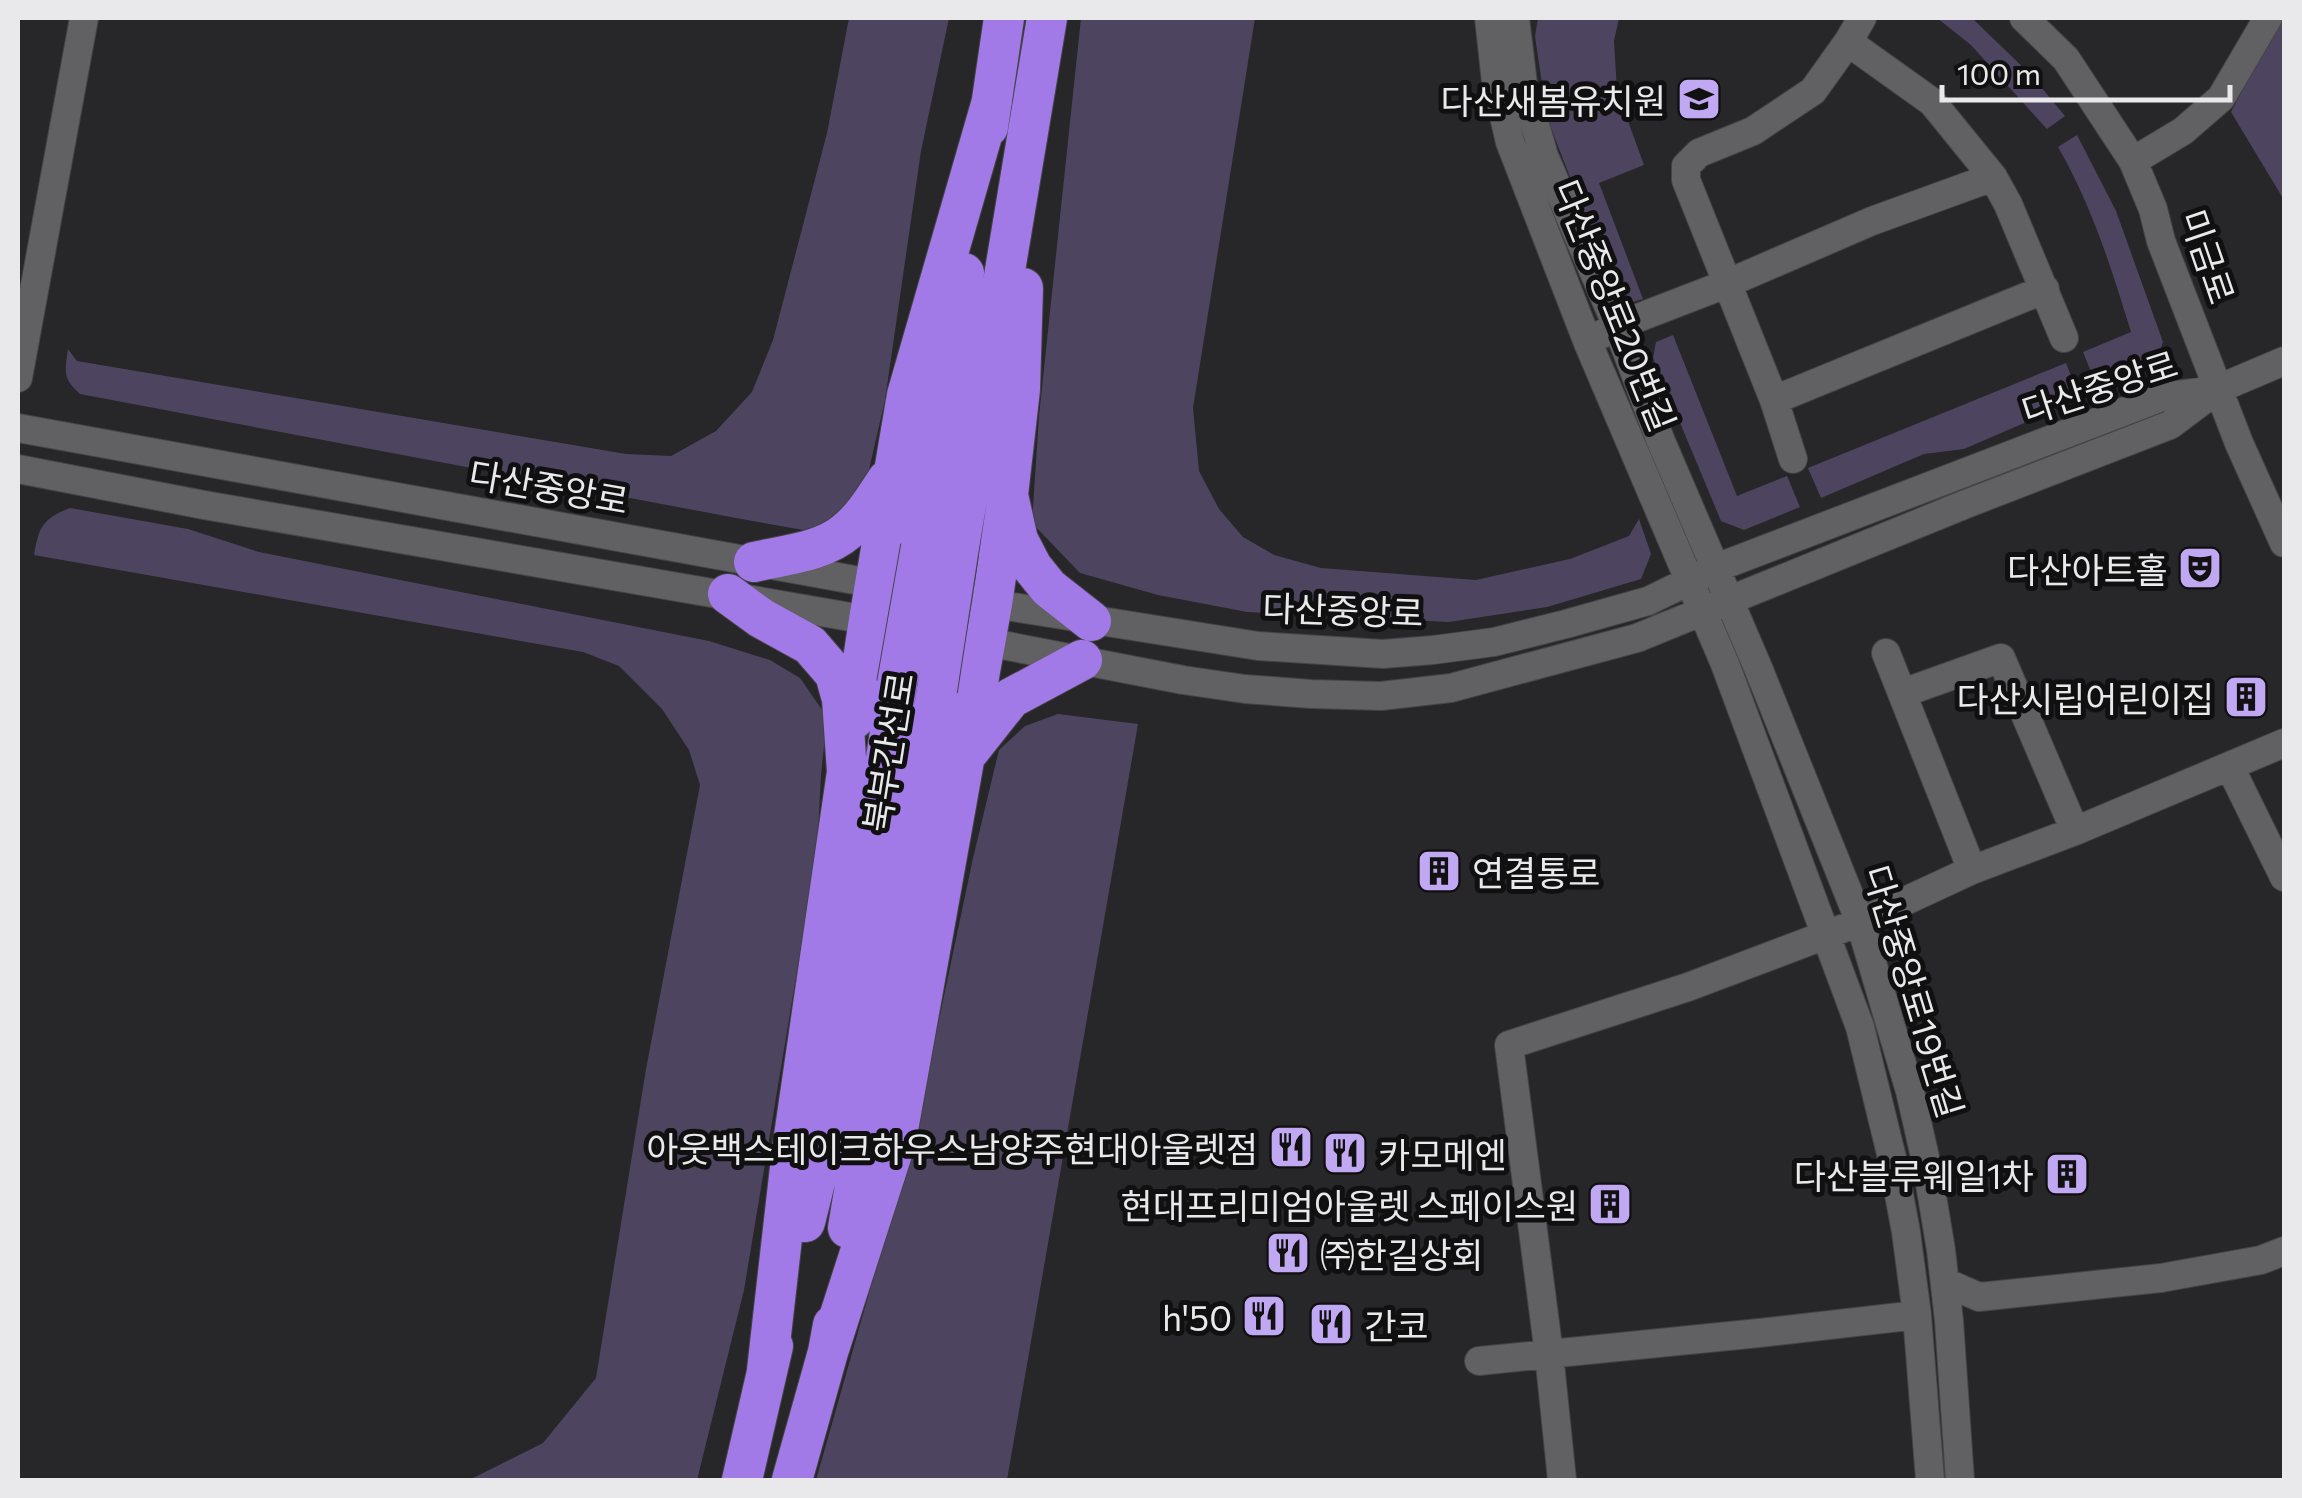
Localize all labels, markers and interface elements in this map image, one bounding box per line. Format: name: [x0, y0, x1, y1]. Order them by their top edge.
scale bar: [1942, 40, 2230, 102]
text: 100 m: [1957, 54, 2041, 91]
school or university icon: 다산새봄유치원: [1676, 76, 1722, 122]
place label: 다산새봄유치원: [1441, 78, 1666, 121]
street label: 다산중앙로20번길: [1546, 173, 1686, 437]
street label: 미금로: [2173, 203, 2245, 309]
street label: 다산중앙로: [2016, 341, 2182, 431]
street label: 다산중앙로: [466, 451, 632, 521]
theatre icon: 다산아트홀: [2177, 545, 2223, 591]
place label: 다산아트홀: [2007, 547, 2168, 590]
street label: 다산중앙로: [1262, 585, 1424, 633]
street label: 북부간선로: [853, 669, 921, 835]
building icon: 다산시립어린이집: [2223, 674, 2269, 720]
place label: 다산시립어린이집: [1956, 676, 2214, 719]
building icon: 연결통로: [1416, 848, 1462, 894]
place label: 연결통로: [1472, 850, 1601, 893]
street label: 다산중앙로19번길: [1856, 860, 1974, 1122]
restaurant icon: 아웃백스테이크하우스남양주현대아울렛점: [1268, 1124, 1314, 1170]
place label: 아웃백스테이크하우스남양주현대아울렛점: [646, 1126, 1258, 1169]
restaurant icon: 카모메엔: [1322, 1130, 1368, 1176]
place label: 카모메엔: [1378, 1132, 1507, 1175]
building icon: 다산블루웨일1차: [2044, 1151, 2090, 1197]
place label: 다산블루웨일1차: [1794, 1153, 2034, 1196]
building icon: 현대프리미엄아울렛 스페이스원: [1587, 1181, 1633, 1227]
place label: 현대프리미엄아울렛 스페이스원: [1120, 1183, 1578, 1226]
restaurant icon: ㈜한길상회: [1265, 1230, 1311, 1276]
place label: ㈜한길상회: [1320, 1232, 1484, 1275]
restaurant icon: h'50: [1241, 1293, 1287, 1339]
place label: h'50: [1162, 1295, 1232, 1338]
restaurant icon: 간코: [1308, 1301, 1354, 1347]
place label: 간코: [1364, 1303, 1428, 1346]

